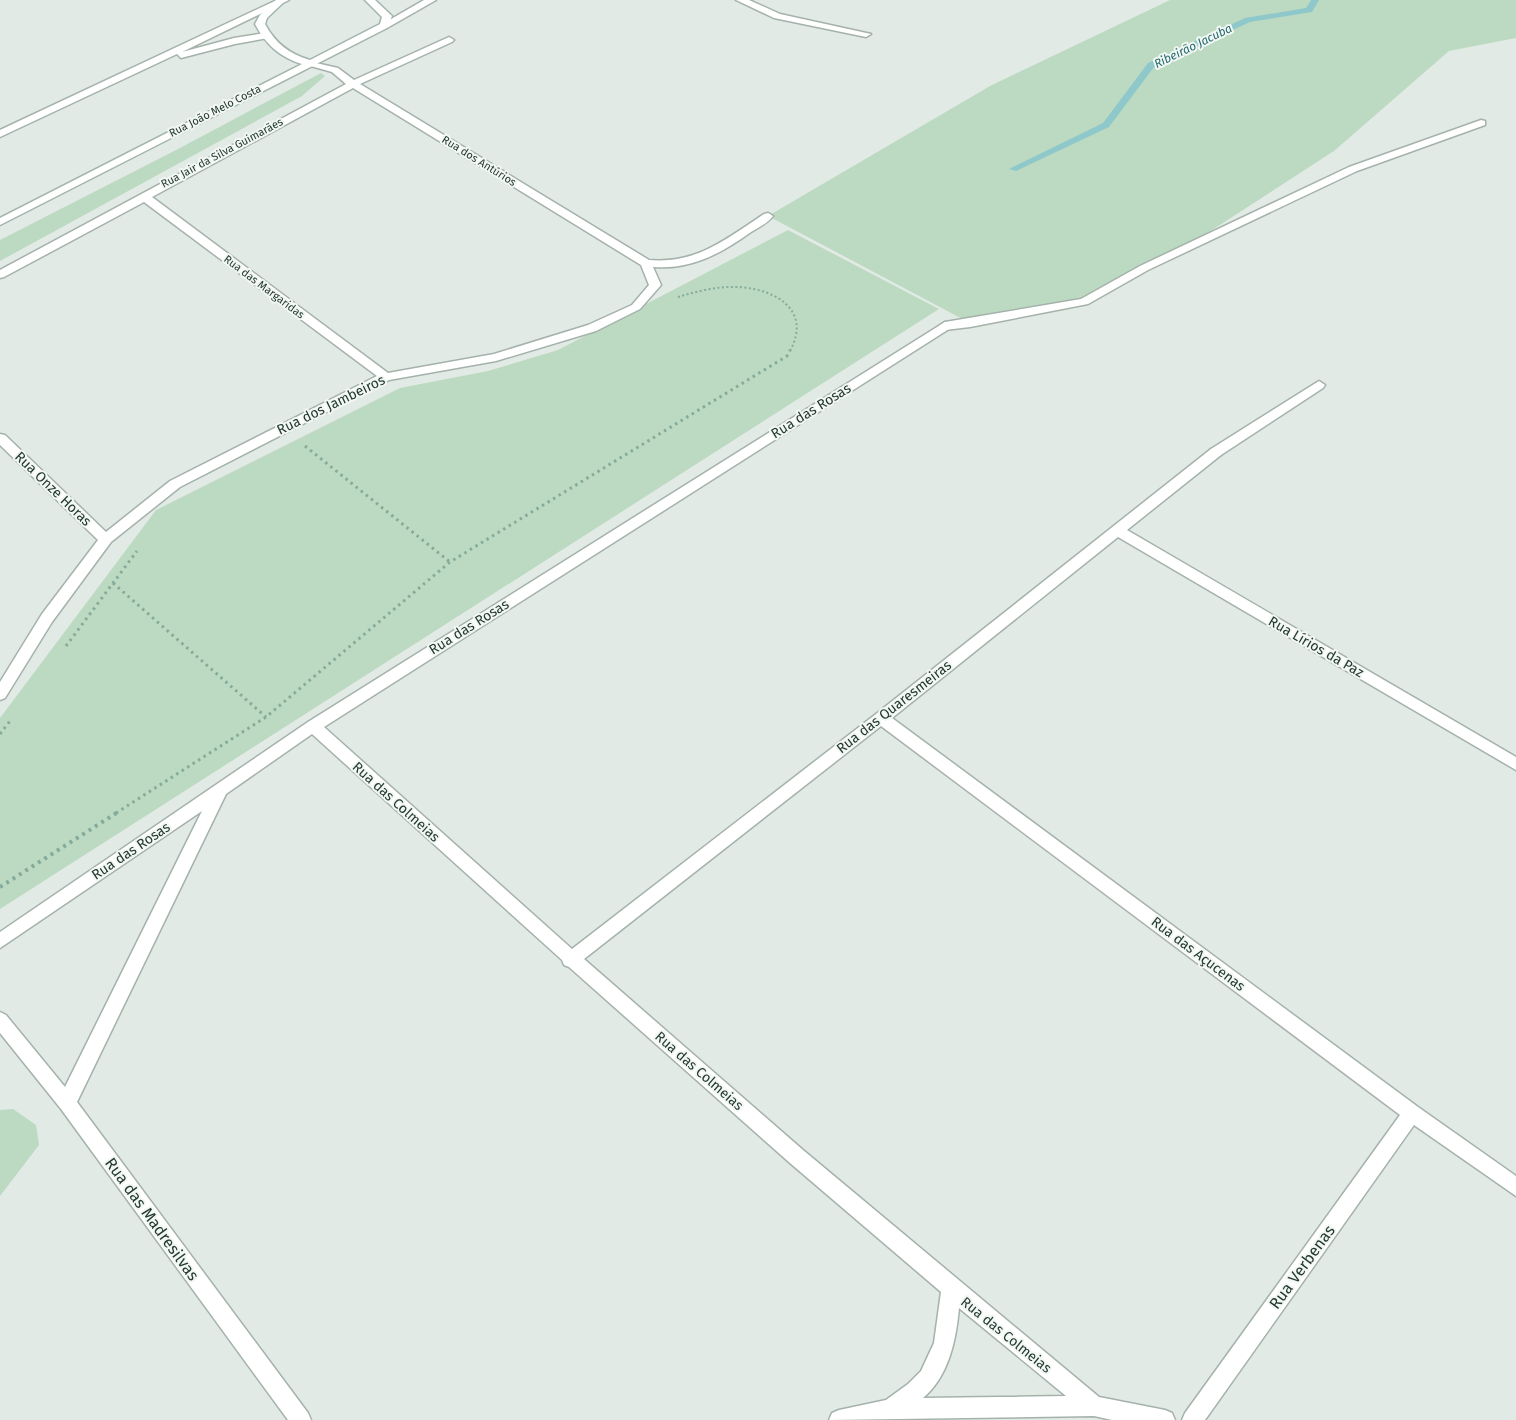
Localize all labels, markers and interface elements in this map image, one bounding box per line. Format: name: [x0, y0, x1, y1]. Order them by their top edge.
water label: Ribeirão Jacuba: [1152, 21, 1234, 71]
street label: Rua João Melo Costa: [167, 82, 263, 140]
street label: Rua Jair da Silva Guimarães: [159, 115, 285, 191]
street label: Rua dos Antúrios: [439, 133, 519, 189]
street label: Rua das Margaridas: [221, 252, 307, 322]
street label: Rua dos Jambeiros: [274, 371, 388, 439]
street label: Rua das Rosas: [768, 379, 854, 442]
street label: Rua Onze Horas: [11, 448, 95, 530]
street label: Rua das Rosas: [426, 595, 512, 658]
street label: Rua Lírios da Paz: [1265, 613, 1367, 681]
street label: Rua das Quaresmeiras: [833, 657, 955, 757]
street label: Rua das Colmeias: [349, 758, 443, 846]
street label: Rua das Rosas: [89, 818, 174, 883]
street label: Rua das Açucenas: [1148, 913, 1249, 995]
street label: Rua das Colmeias: [651, 1028, 747, 1114]
street label: Rua das Madresilvas: [101, 1154, 203, 1284]
street label: Rua Verbenas: [1265, 1221, 1339, 1313]
street label: Rua das Colmeias: [957, 1293, 1055, 1377]

